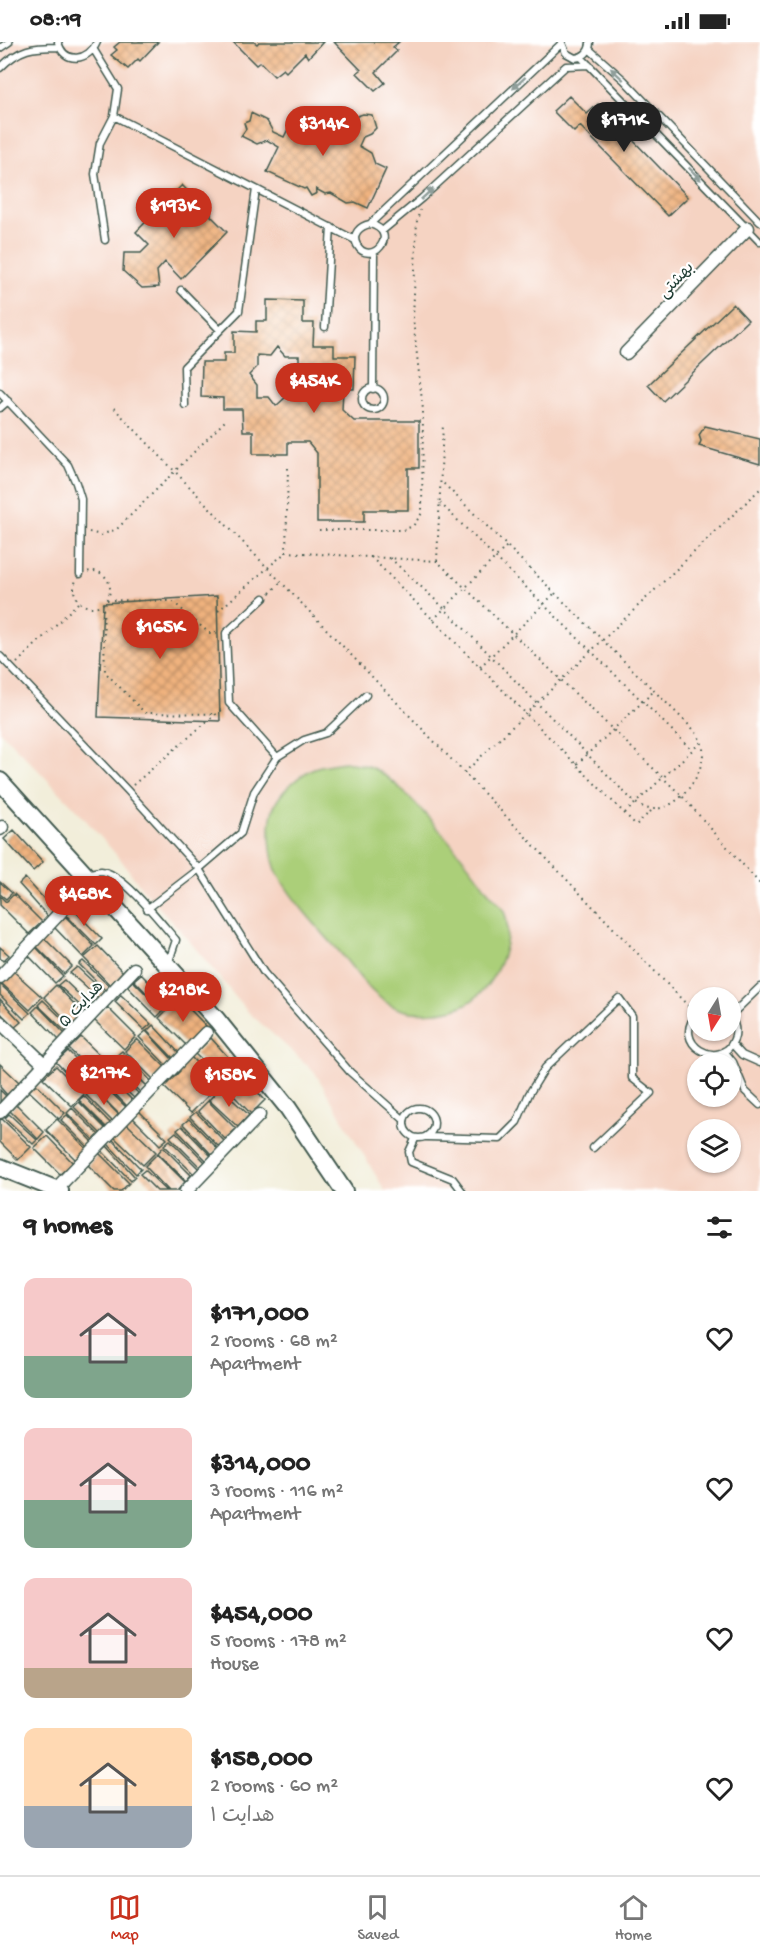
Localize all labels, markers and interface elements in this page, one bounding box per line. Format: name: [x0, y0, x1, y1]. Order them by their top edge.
text: 08:19: [30, 8, 81, 34]
one-way arrow: [610, 68, 625, 81]
one-way arrow: [512, 76, 527, 90]
pin: $171K: [582, 102, 666, 153]
pin: $314K: [281, 106, 365, 157]
text: $171K: [601, 110, 647, 133]
text: $314K: [299, 114, 347, 137]
one-way arrow: [688, 166, 702, 180]
pin: $193K: [132, 188, 216, 239]
one-way arrow: [419, 188, 434, 201]
text: $193K: [150, 196, 198, 219]
street label: بهشتی: [656, 259, 699, 303]
pin: $454K: [272, 363, 356, 414]
text: $454K: [289, 371, 339, 394]
pin: $165K: [118, 609, 202, 660]
text: $165K: [136, 617, 184, 640]
pin: $468K: [42, 876, 126, 927]
text: $468K: [59, 884, 109, 907]
pin: $218K: [141, 972, 225, 1023]
street label: هدایت ۵: [56, 978, 109, 1033]
text: $218K: [159, 980, 207, 1003]
north arrow: [687, 987, 741, 1041]
map controls: [687, 987, 741, 1173]
button: locate: [687, 1053, 741, 1107]
pin: $217K: [62, 1055, 146, 1106]
pin: $158K: [187, 1057, 271, 1108]
text: $217K: [80, 1063, 128, 1086]
text: $158K: [204, 1065, 254, 1088]
button: layers: [687, 1119, 741, 1173]
icon: filters: [703, 1211, 736, 1244]
text: 9 homes: [24, 1212, 112, 1243]
text: $171,000: [210, 1300, 309, 1331]
icon: home: [72, 1302, 144, 1374]
icon: heart: [703, 1322, 736, 1355]
text: 2 rooms · 68 m²: [210, 1331, 338, 1354]
text: Apartment: [210, 1354, 300, 1377]
text: $314,000: [210, 1450, 310, 1481]
icon: home: [72, 1452, 144, 1524]
icon: heart: [703, 1472, 736, 1505]
text: 3 rooms · 116 m²: [210, 1481, 343, 1504]
text: Apartment: [210, 1504, 300, 1527]
text: $454,000: [210, 1600, 312, 1631]
icon: home: [72, 1602, 144, 1674]
icon: heart: [703, 1622, 736, 1655]
text: 5 rooms · 178 m²: [210, 1631, 347, 1654]
text: House: [210, 1654, 259, 1677]
text: $158,000: [210, 1745, 313, 1776]
icon: home: [72, 1752, 144, 1824]
icon: heart: [703, 1772, 736, 1805]
text: 2 rooms · 60 m²: [210, 1776, 338, 1799]
text: هدایت ۱: [210, 1806, 275, 1829]
tab: Map: [108, 1891, 141, 1946]
tab: Saved: [357, 1891, 398, 1946]
tab: Home: [615, 1891, 652, 1946]

